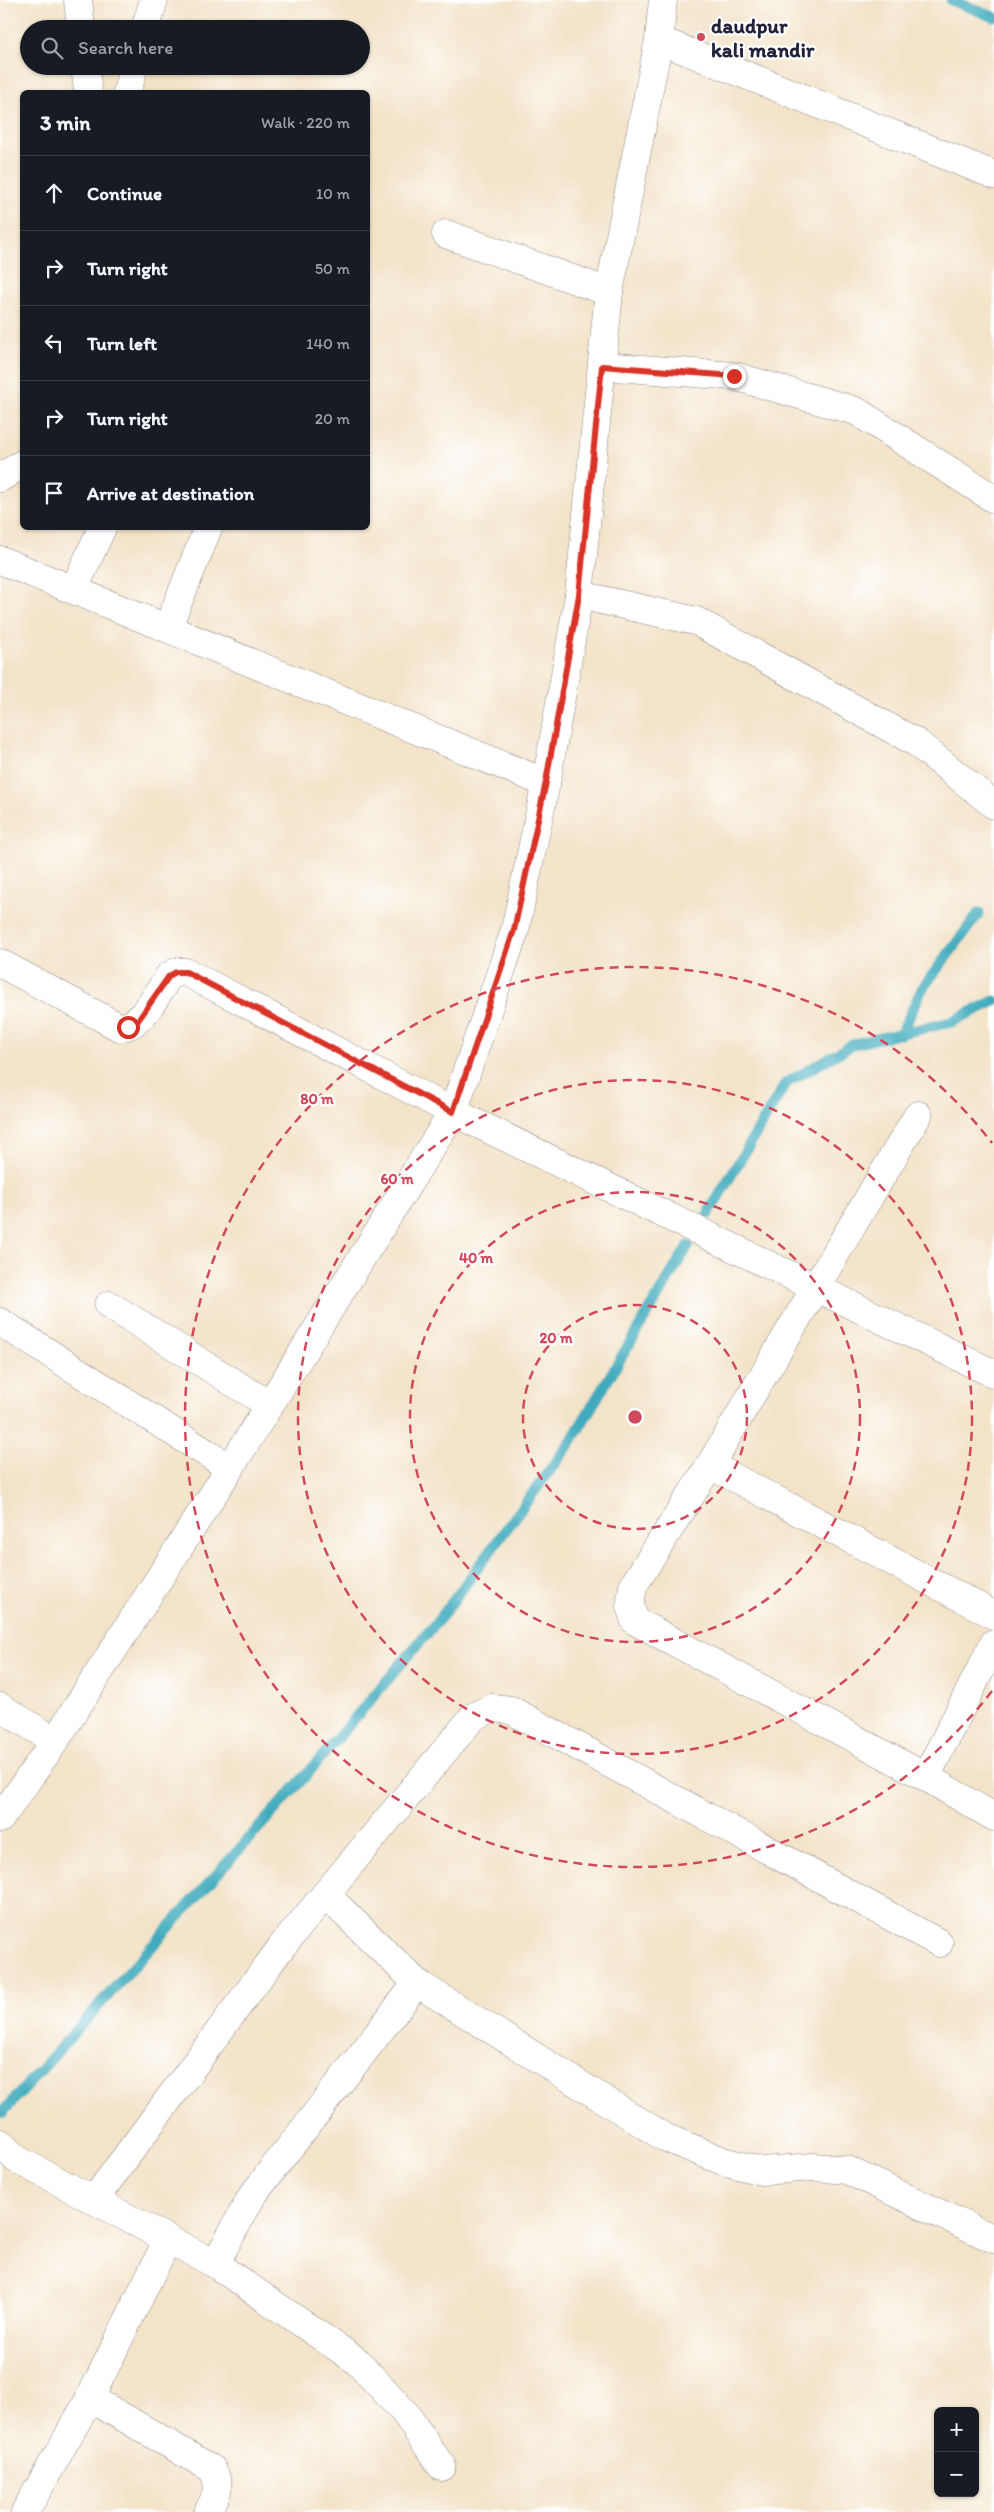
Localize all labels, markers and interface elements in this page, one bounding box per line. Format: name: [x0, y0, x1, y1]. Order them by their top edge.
place label: daudpur kali mandir: [711, 13, 815, 62]
search box: [20, 20, 370, 75]
marker: daudpur kali mandir: [695, 31, 707, 43]
icon: search: [38, 34, 66, 62]
text: Search here: [78, 36, 173, 59]
text: 3 min: [40, 110, 90, 135]
text: Walk · 220 m: [261, 113, 350, 132]
icon: ahead: [40, 179, 68, 207]
text: Continue: [87, 182, 162, 205]
text: 10 m: [316, 184, 350, 203]
icon: right: [40, 254, 68, 282]
text: Turn right: [87, 257, 168, 280]
text: 50 m: [315, 259, 350, 278]
icon: left: [40, 329, 68, 357]
text: Turn left: [87, 332, 157, 355]
text: 140 m: [306, 334, 350, 353]
route end: [723, 365, 746, 388]
icon: right: [40, 404, 68, 432]
text: Turn right: [87, 407, 168, 430]
text: 20 m: [315, 409, 350, 428]
icon: arrive: [40, 479, 68, 507]
text: Arrive at destination: [87, 482, 254, 505]
route start: [117, 1016, 140, 1039]
text: 80 m: [300, 1090, 334, 1108]
text: 60 m: [380, 1170, 414, 1188]
text: 40 m: [459, 1249, 494, 1267]
text: 20 m: [539, 1329, 573, 1347]
centre of rings: [626, 1408, 644, 1426]
map controls: [934, 2407, 979, 2497]
button: +: [934, 2407, 979, 2452]
button: −: [934, 2452, 979, 2497]

